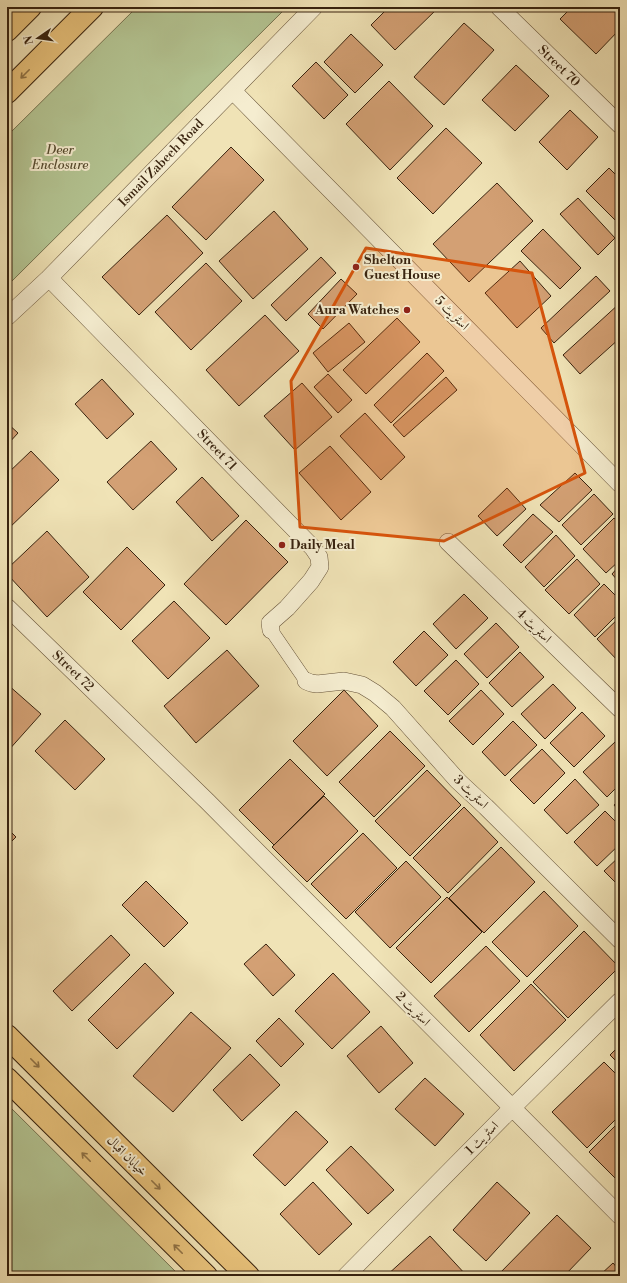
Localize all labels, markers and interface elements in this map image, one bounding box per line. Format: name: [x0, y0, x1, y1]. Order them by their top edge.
north arrow: [18, 18, 58, 58]
text: N: [21, 34, 37, 46]
street label: Street 70: [534, 42, 584, 90]
one-way arrow: [20, 69, 30, 79]
street label: Ismail Zabeeh Road: [115, 115, 207, 210]
park label: Deer Enclosure: [31, 142, 88, 173]
place label: Shelton Guest House: [364, 252, 441, 283]
marker: Shelton Guest House: [351, 262, 361, 272]
street label: اسٹریٹ 5: [431, 292, 473, 334]
place label: Aura Watches: [314, 302, 399, 318]
marker: Aura Watches: [402, 305, 412, 315]
street label: Street 71: [194, 426, 241, 474]
place label: Daily Meal: [290, 537, 355, 553]
marker: Daily Meal: [277, 540, 287, 550]
street label: اسٹریٹ 4: [513, 605, 555, 647]
street label: Street 72: [49, 647, 97, 695]
street label: اسٹریٹ 3: [450, 772, 492, 813]
street label: اسٹریٹ 2: [392, 988, 434, 1030]
one-way arrow: [30, 1059, 40, 1068]
street label: اسٹریٹ 1: [462, 1118, 502, 1158]
street label: خیابان اقبال: [103, 1132, 151, 1180]
one-way arrow: [81, 1152, 91, 1162]
one-way arrow: [151, 1180, 161, 1190]
one-way arrow: [173, 1244, 183, 1253]

